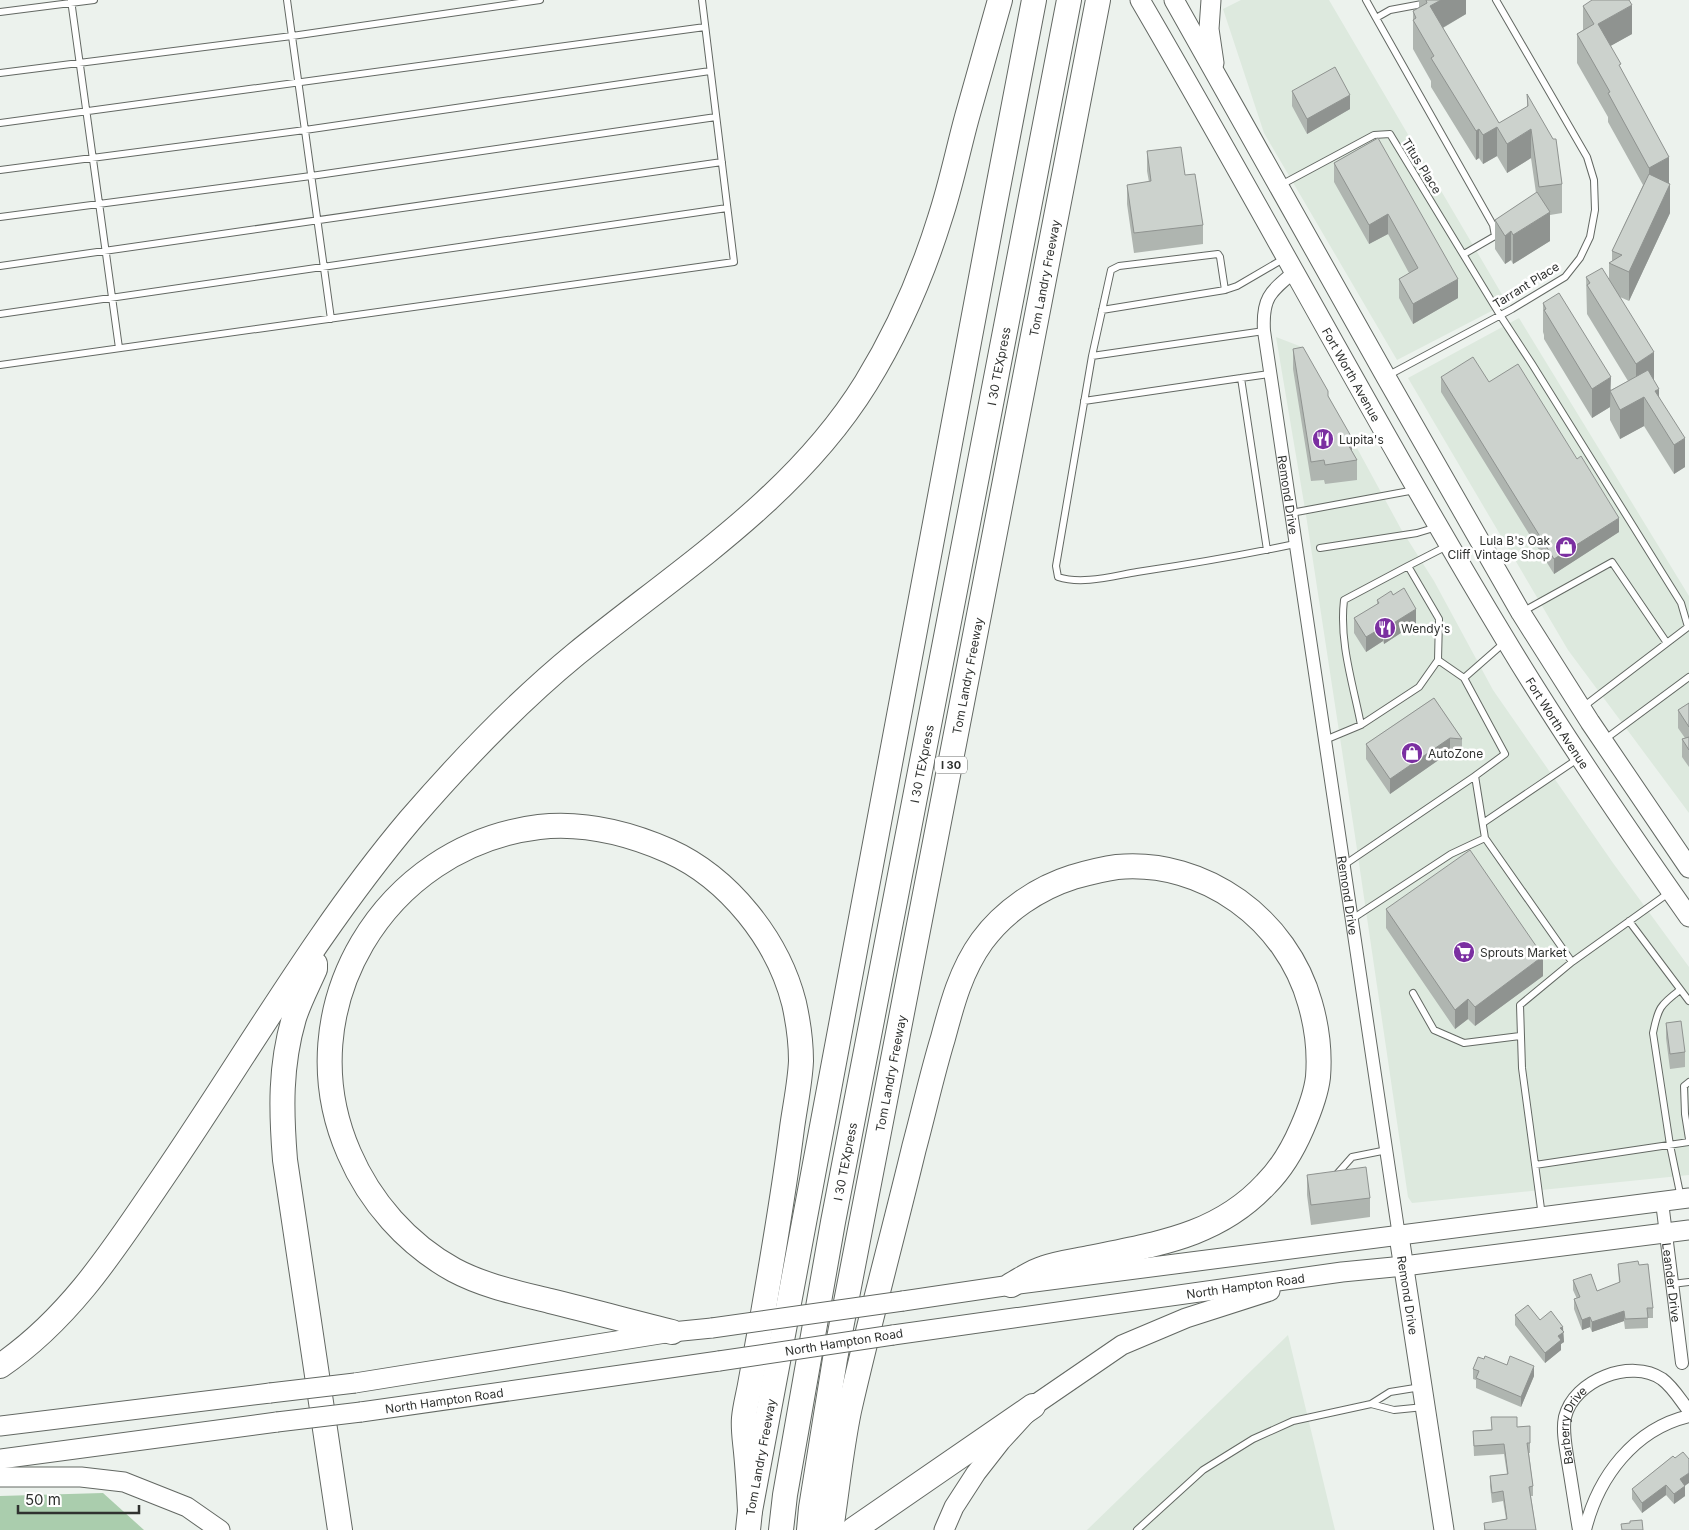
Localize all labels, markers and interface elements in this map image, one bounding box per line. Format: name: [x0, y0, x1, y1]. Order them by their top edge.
street label: Titus Place: [1399, 136, 1445, 196]
street label: Tom Landry Freeway: [1026, 218, 1063, 338]
street label: Tarrant Place: [1490, 259, 1562, 311]
street label: Fort Worth Avenue: [1319, 325, 1384, 424]
street label: I 30 TEXpress: [983, 326, 1013, 407]
restaurant icon: Lupita's: [1311, 427, 1335, 451]
place label: Lupita's: [1339, 432, 1384, 447]
street label: Remond Drive: [1275, 454, 1302, 535]
place label: Lula B's Oak Cliff Vintage Shop: [1448, 533, 1550, 562]
shop icon: Lula B's Oak Cliff Vintage Shop: [1554, 535, 1578, 559]
street label: Tom Landry Freeway: [949, 616, 986, 735]
restaurant icon: Wendy's: [1373, 616, 1397, 640]
place label: Wendy's: [1401, 621, 1450, 636]
street label: Fort Worth Avenue: [1523, 675, 1593, 771]
street label: I 30 TEXpress: [907, 723, 936, 804]
shop icon: AutoZone: [1400, 741, 1424, 765]
place label: AutoZone: [1428, 746, 1483, 761]
road number: I 30: [935, 756, 967, 774]
street label: Remond Drive: [1335, 855, 1362, 936]
supermarket icon: Sprouts Market: [1452, 940, 1476, 964]
place label: Sprouts Market: [1480, 945, 1567, 960]
street label: Tom Landry Freeway: [872, 1013, 909, 1133]
street label: I 30 TEXpress: [830, 1121, 860, 1202]
street label: Leander Drive: [1660, 1242, 1684, 1323]
street label: Remond Drive: [1395, 1255, 1422, 1336]
street label: North Hampton Road: [1185, 1270, 1306, 1301]
street label: North Hampton Road: [784, 1325, 904, 1359]
street label: Barberry Drive: [1556, 1383, 1589, 1466]
street label: North Hampton Road: [384, 1384, 504, 1416]
street label: Tom Landry Freeway: [742, 1397, 778, 1516]
scale bar: [18, 1482, 139, 1514]
text: 50 m: [25, 1490, 61, 1509]

